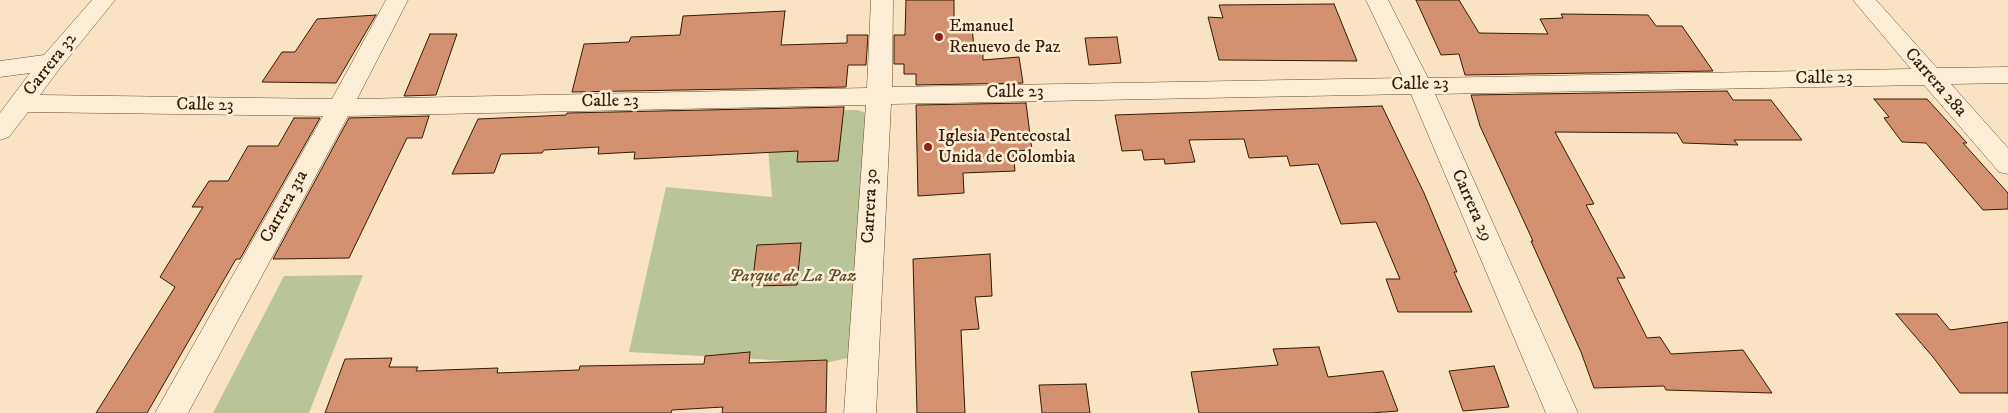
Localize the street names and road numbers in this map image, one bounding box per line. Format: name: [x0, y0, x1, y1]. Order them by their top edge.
street label: Carrera 32: [20, 29, 82, 101]
street label: Carrera 28a: [1899, 44, 1971, 122]
street label: Calle 23: [1795, 68, 1853, 90]
street label: Calle 23: [1391, 74, 1449, 96]
street label: Calle 23: [986, 82, 1044, 104]
street label: Calle 23: [581, 91, 639, 113]
street label: Calle 23: [176, 95, 234, 117]
street label: Carrera 31a: [256, 167, 314, 247]
street label: Carrera 29: [1446, 167, 1496, 245]
street label: Carrera 30: [858, 168, 884, 244]

